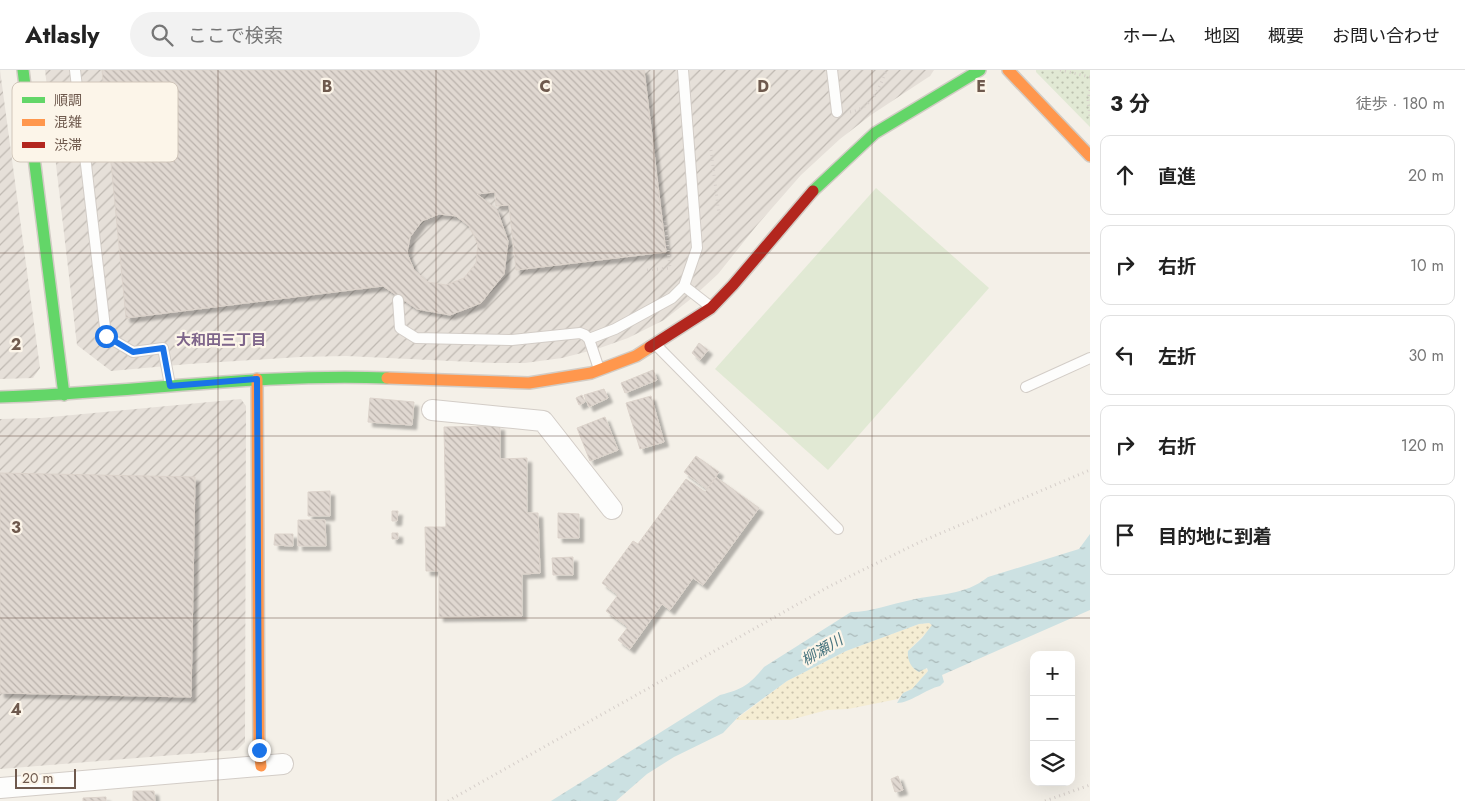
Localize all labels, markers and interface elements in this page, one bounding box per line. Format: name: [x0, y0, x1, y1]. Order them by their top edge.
search box: [130, 12, 480, 57]
text: Atlasly: [25, 17, 100, 52]
icon: search: [148, 21, 176, 49]
text: ここで検索: [188, 22, 283, 49]
text: ホーム: [1123, 23, 1176, 49]
text: 地図: [1204, 23, 1240, 49]
text: 概要: [1268, 23, 1304, 49]
text: お問い合わせ: [1332, 23, 1440, 49]
text: B: [322, 75, 332, 98]
text: C: [539, 75, 551, 98]
text: D: [757, 75, 769, 98]
text: E: [976, 75, 986, 98]
legend: [12, 82, 178, 162]
text: 3 分: [1110, 89, 1150, 119]
text: 順調: [54, 90, 82, 110]
text: 徒歩 · 180 m: [1356, 92, 1445, 115]
text: 混雑: [54, 112, 82, 132]
text: 渋滞: [54, 135, 82, 155]
icon: ahead: [1111, 161, 1139, 189]
text: 直進: [1158, 163, 1196, 190]
text: 20 m: [1408, 164, 1444, 187]
icon: right: [1111, 251, 1139, 279]
text: 右折: [1158, 253, 1196, 280]
text: 10 m: [1410, 254, 1444, 277]
route start: [95, 325, 118, 348]
district label: 大和田三丁目: [176, 329, 266, 351]
text: 2: [11, 333, 21, 356]
icon: left: [1111, 341, 1139, 369]
text: 左折: [1158, 343, 1196, 370]
text: 30 m: [1408, 344, 1444, 367]
icon: right: [1111, 431, 1139, 459]
text: 右折: [1158, 433, 1196, 460]
text: 120 m: [1401, 434, 1444, 457]
text: 3: [11, 516, 21, 539]
icon: arrive: [1111, 521, 1139, 549]
text: 目的地に到着: [1158, 523, 1272, 550]
water label: 柳瀬川: [797, 628, 849, 671]
map controls: [1030, 651, 1075, 786]
button: +: [1030, 651, 1075, 696]
button: −: [1030, 696, 1075, 741]
text: 4: [10, 698, 22, 721]
route end: [248, 739, 271, 762]
button: layers: [1030, 741, 1075, 786]
scale bar: [15, 766, 76, 789]
text: 20 m: [22, 768, 54, 788]

